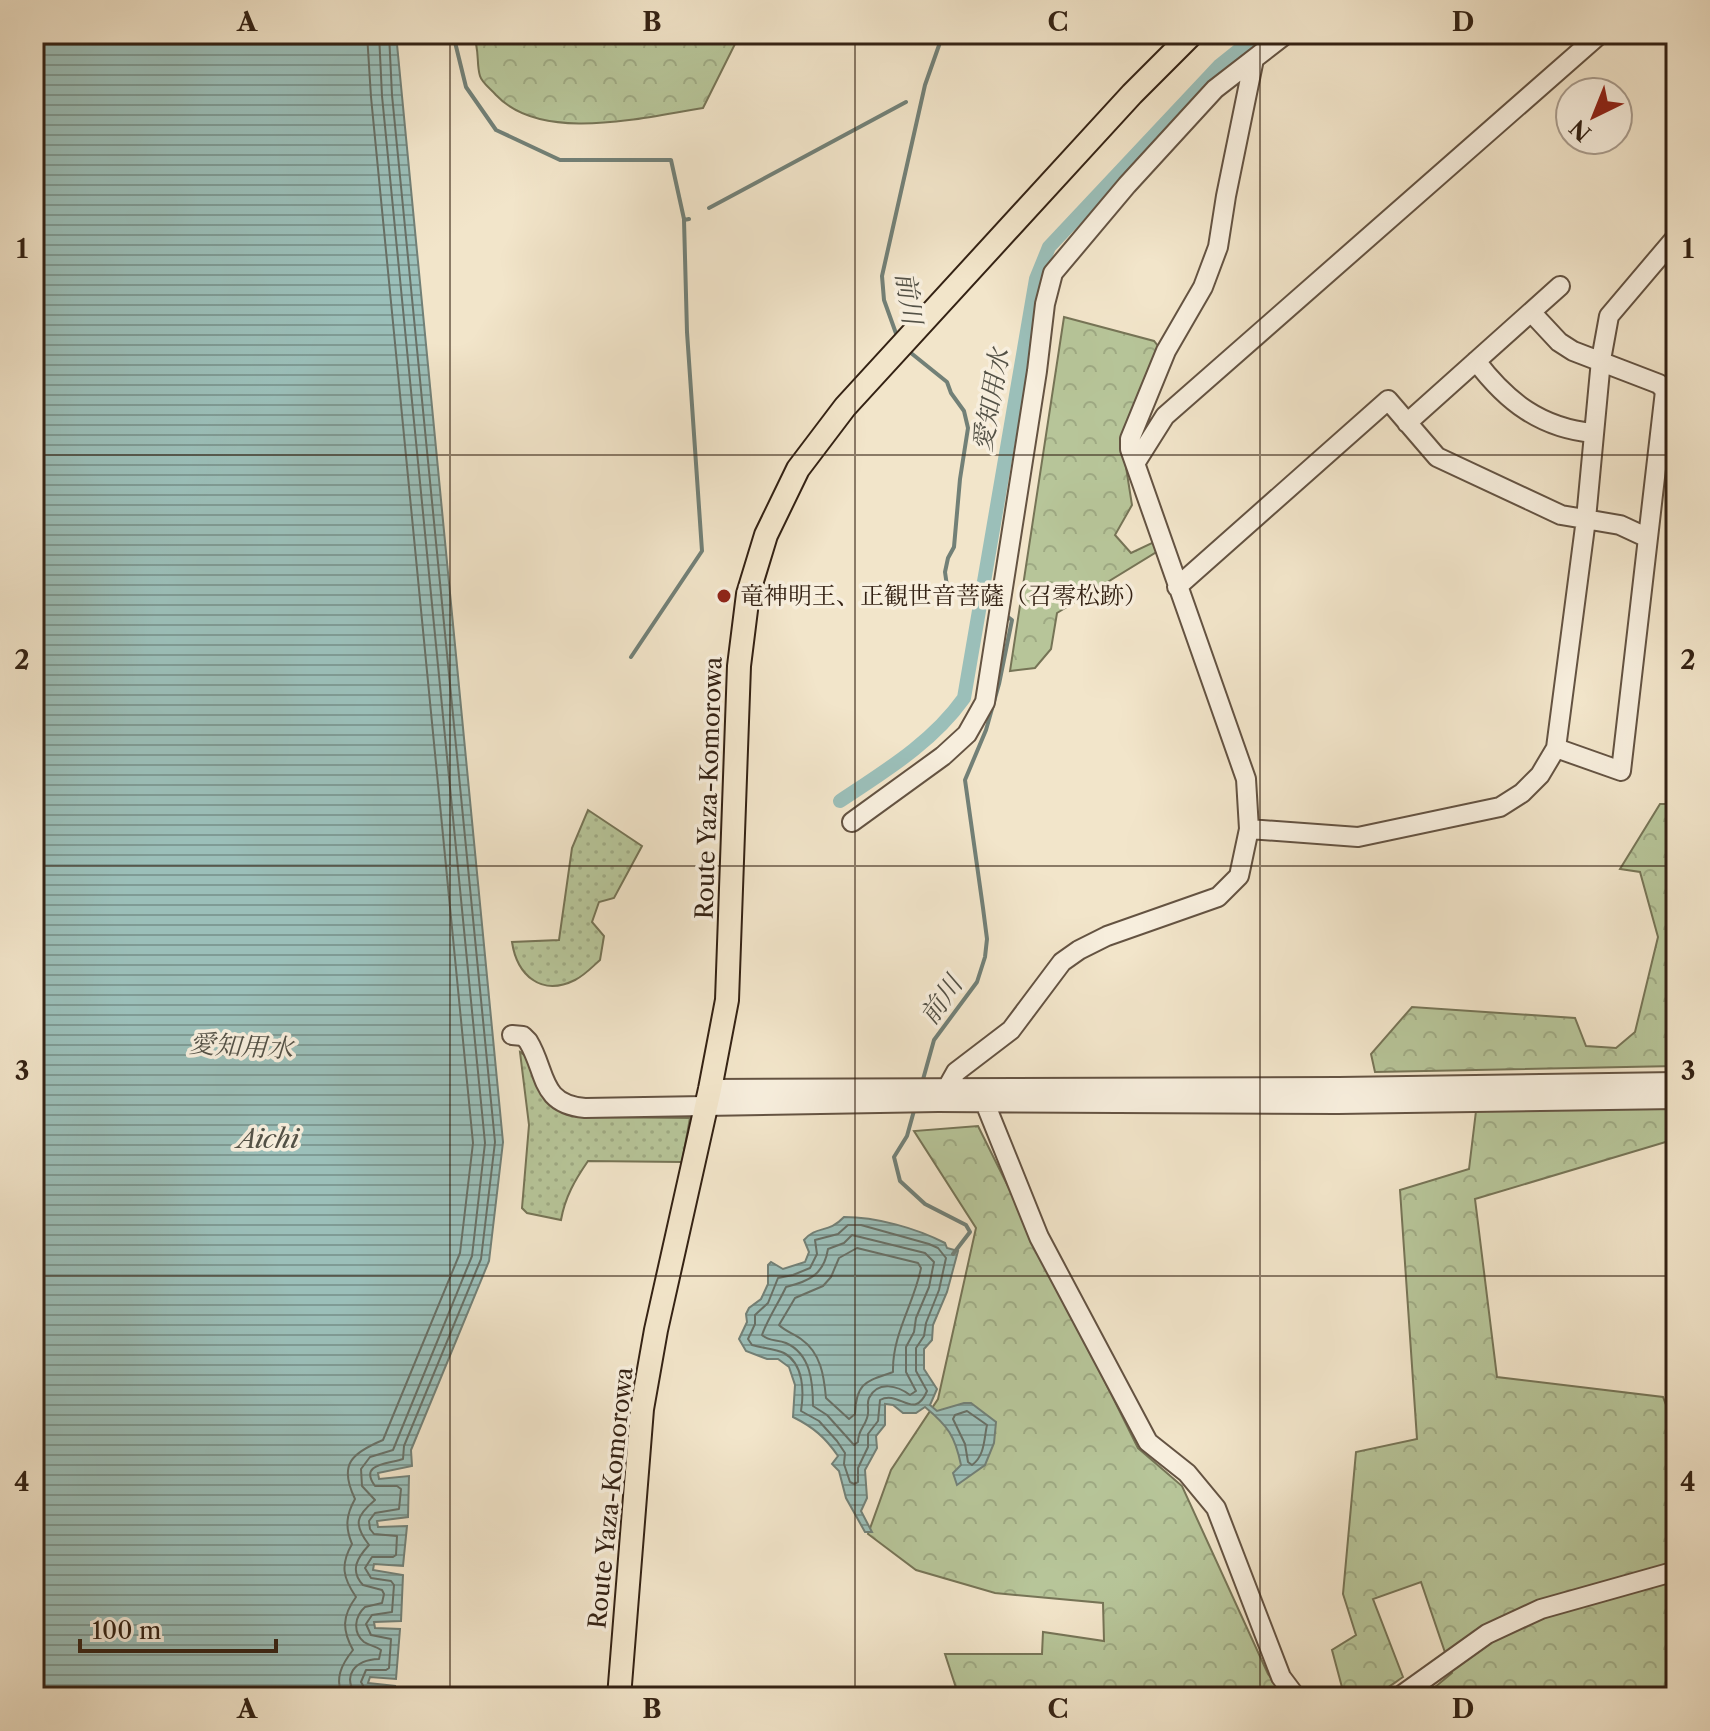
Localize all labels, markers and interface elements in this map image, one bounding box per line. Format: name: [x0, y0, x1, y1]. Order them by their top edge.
text: A: [236, 6, 258, 38]
text: B: [642, 6, 662, 38]
text: C: [1048, 6, 1068, 38]
text: D: [1452, 6, 1474, 38]
north arrow: [1554, 76, 1634, 156]
text: N: [1565, 114, 1597, 147]
text: 1: [16, 233, 28, 265]
text: 1: [1682, 233, 1694, 265]
water label: 前川: [889, 270, 929, 329]
water label: 愛知用水: [966, 343, 1016, 454]
place label: 竜神明王、正観世音菩薩（召零松跡）: [740, 581, 1148, 610]
marker: 竜神明王、正観世音菩薩（召零松跡）: [715, 587, 733, 605]
text: 2: [14, 644, 30, 676]
text: 2: [1680, 644, 1696, 676]
street label: Route Yaza-Komorowa: [689, 656, 728, 920]
water label: 前川: [913, 967, 971, 1030]
water label: 愛知用水: [188, 1027, 297, 1065]
text: 3: [15, 1055, 29, 1087]
text: 3: [1681, 1055, 1695, 1087]
water label: Aichi: [233, 1123, 301, 1155]
street label: Route Yaza-Komorowa: [582, 1365, 639, 1630]
text: 4: [14, 1466, 30, 1498]
text: 4: [1680, 1466, 1696, 1498]
scale bar: [80, 1603, 276, 1653]
text: 100 m: [92, 1616, 161, 1645]
text: A: [236, 1693, 258, 1725]
text: B: [642, 1693, 662, 1725]
text: C: [1048, 1693, 1068, 1725]
text: D: [1452, 1693, 1474, 1725]

